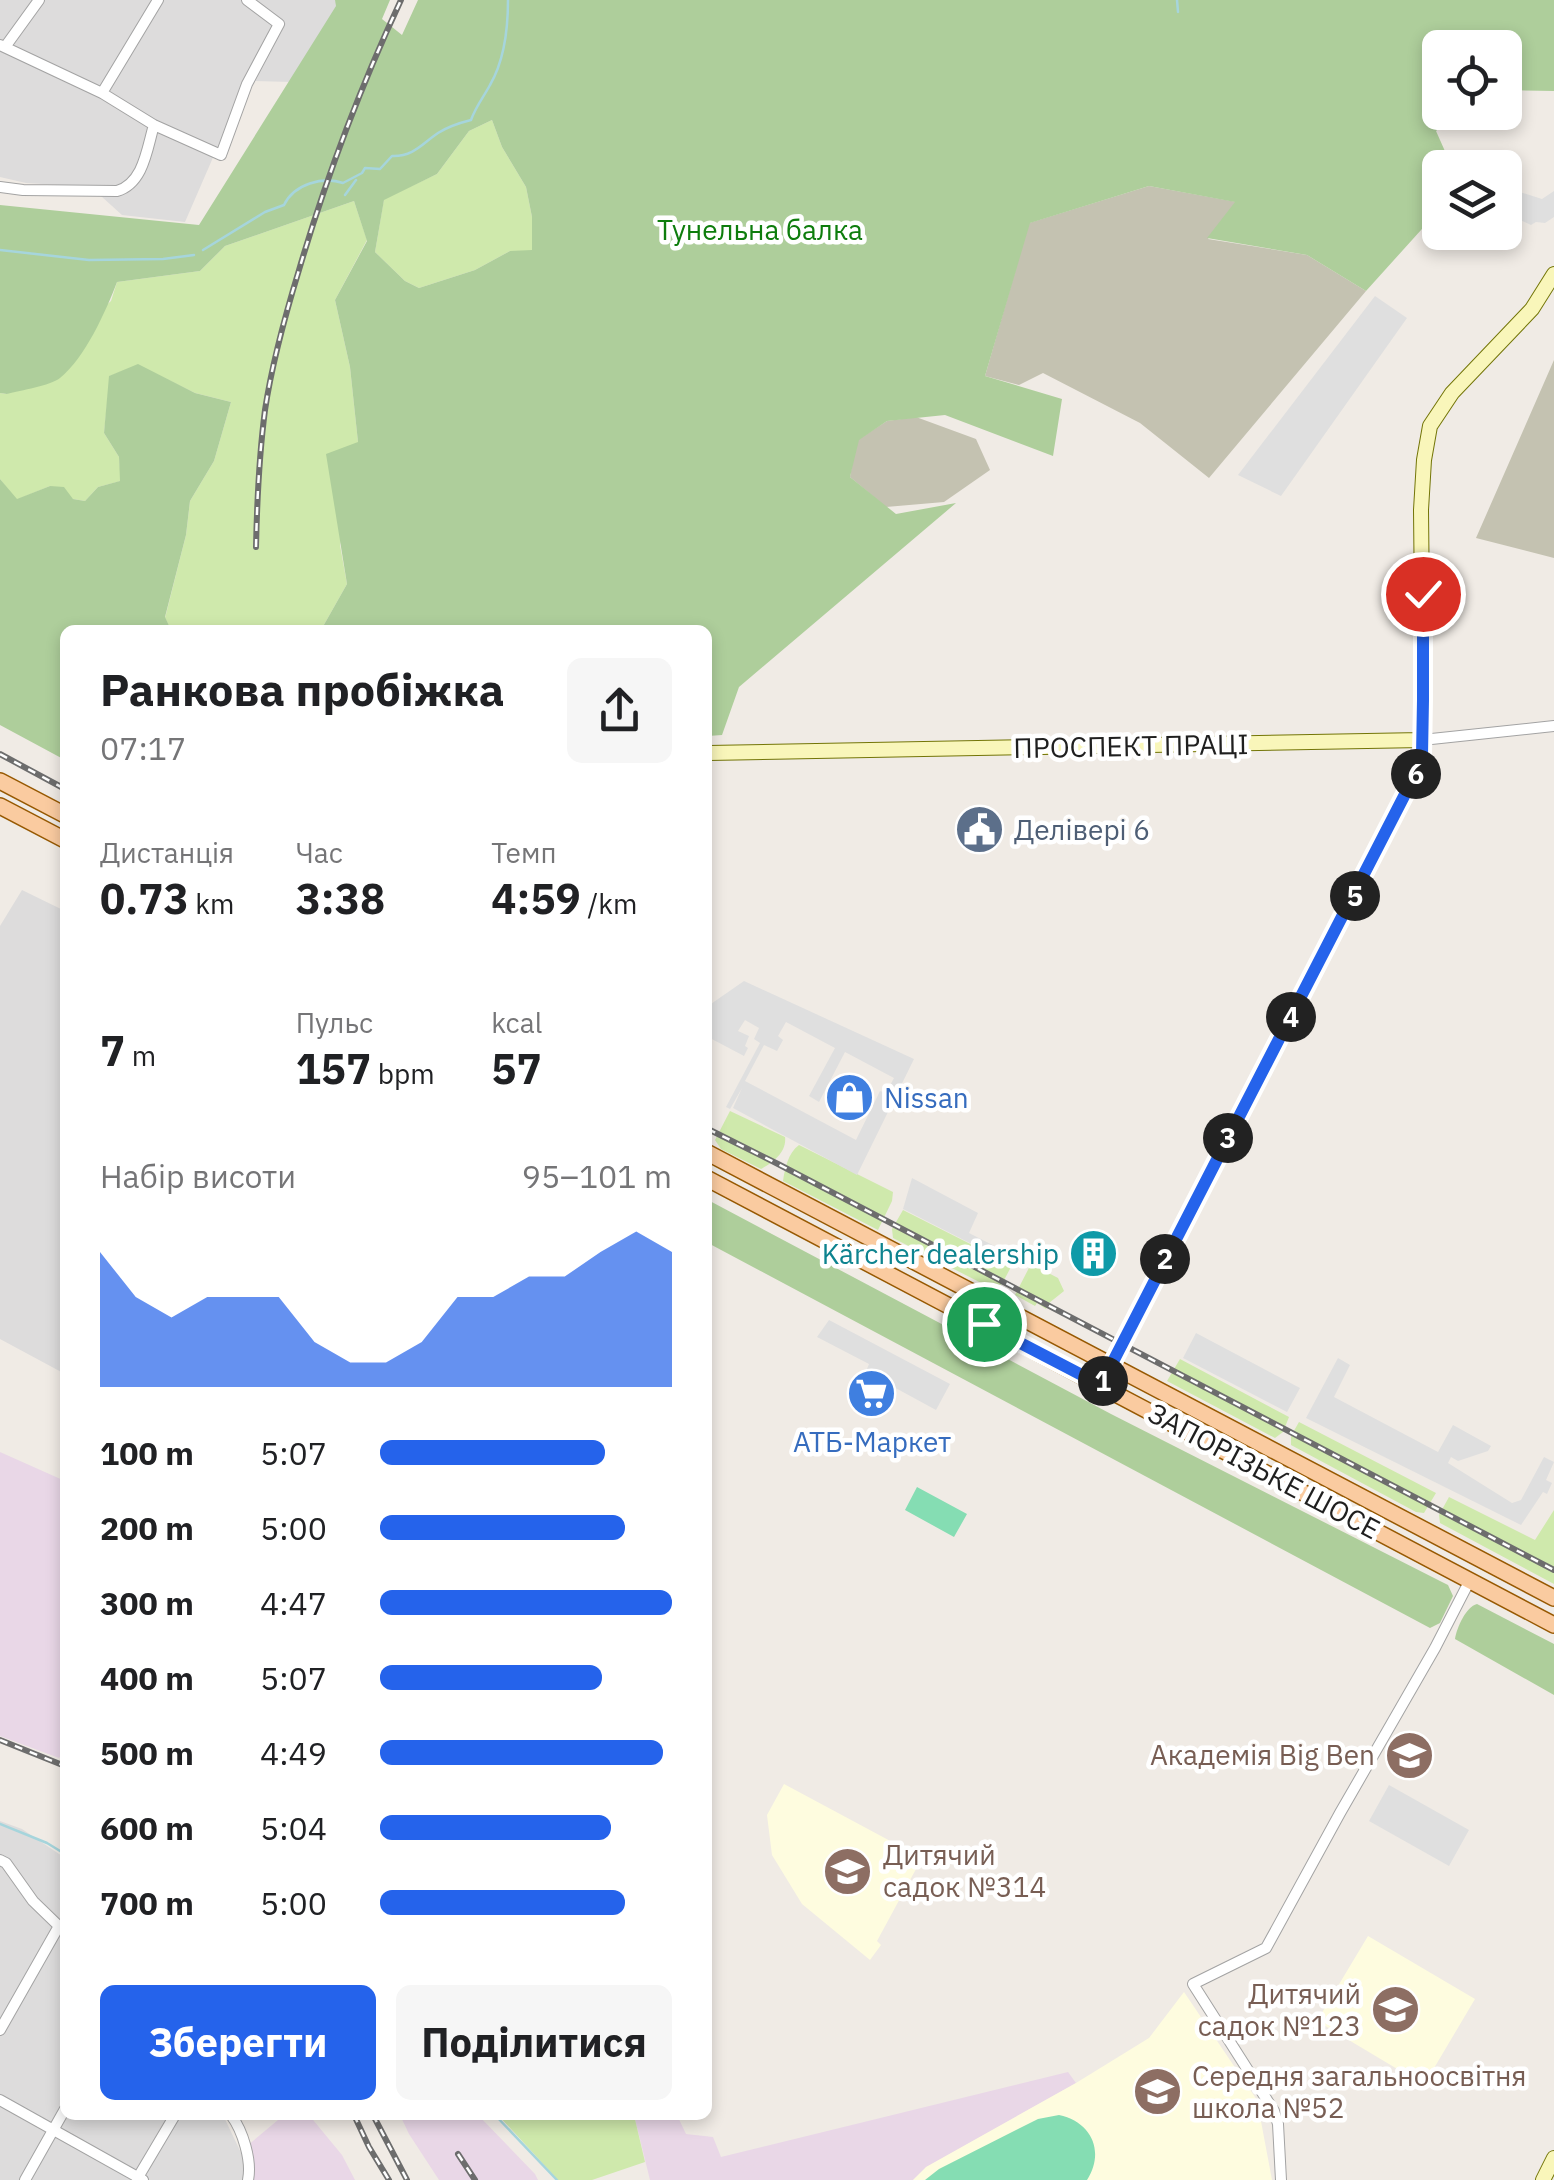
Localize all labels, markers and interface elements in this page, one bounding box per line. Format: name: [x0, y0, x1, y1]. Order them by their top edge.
map controls: [1422, 30, 1522, 250]
button: locate: [1422, 30, 1522, 130]
button: layers: [1422, 150, 1522, 250]
park label: Тунельна балка: [657, 211, 863, 248]
pin: [1381, 552, 1466, 637]
icon: check: [1396, 567, 1451, 622]
button: share: [567, 658, 672, 763]
text: Ранкова пробіжка: [100, 660, 504, 718]
street label: ПРОСПЕКТ ПРАЦІ: [1013, 725, 1249, 766]
text: 07:17: [100, 727, 186, 769]
pin: 6: [1391, 749, 1441, 799]
text: 6: [1408, 755, 1424, 792]
public building icon: Делівері 6: [953, 804, 1005, 856]
place label: Делівері 6: [1014, 811, 1150, 848]
text: Дистанція: [100, 834, 234, 871]
text: Час: [296, 834, 343, 871]
text: Темп: [491, 834, 556, 871]
text: 0.73: [100, 871, 189, 926]
text: 3:38: [296, 871, 385, 926]
text: 4:59: [491, 871, 581, 926]
pin: 5: [1330, 871, 1380, 921]
text: 5: [1347, 877, 1363, 914]
text: km: [189, 885, 234, 922]
text: /km: [581, 885, 637, 922]
pin: 4: [1266, 992, 1316, 1042]
text: 4: [1283, 998, 1299, 1035]
text: Пульс: [296, 1004, 373, 1041]
text: kcal: [491, 1004, 542, 1041]
text: 7: [100, 1023, 125, 1078]
text: m: [125, 1037, 156, 1074]
text: 157: [296, 1041, 371, 1096]
text: 57: [491, 1041, 542, 1096]
text: bpm: [371, 1055, 435, 1092]
shop icon: Nissan: [823, 1072, 875, 1124]
place label: Nissan: [884, 1079, 969, 1116]
pin: 3: [1203, 1113, 1253, 1163]
text: 3: [1220, 1119, 1236, 1156]
text: Набір висоти: [100, 1155, 296, 1197]
text: 95–101 m: [522, 1155, 672, 1197]
building icon: Kärcher dealership: [1068, 1228, 1120, 1280]
pin: 2: [1140, 1234, 1190, 1284]
place label: Kärcher dealership: [822, 1235, 1059, 1272]
text: 2: [1157, 1240, 1173, 1277]
pin: [942, 1282, 1027, 1367]
icon: arrive: [957, 1297, 1012, 1352]
pin: 1: [1078, 1356, 1128, 1406]
text: 1: [1095, 1362, 1111, 1399]
supermarket icon: АТБ-Маркет: [846, 1368, 898, 1420]
street label: ЗАПОРІЗЬКЕ ШОСЕ: [1142, 1394, 1387, 1547]
place label: АТБ-Маркет: [793, 1423, 951, 1460]
text: 100 m: [100, 1432, 194, 1474]
text: 5:07: [260, 1432, 327, 1474]
text: 200 m: [100, 1507, 194, 1549]
text: 5:00: [260, 1507, 327, 1549]
text: 300 m: [100, 1582, 194, 1624]
text: 4:47: [260, 1582, 327, 1624]
text: 400 m: [100, 1657, 194, 1699]
text: 5:07: [260, 1657, 327, 1699]
school or university icon: Академія Big Ben: [1384, 1729, 1436, 1781]
text: 500 m: [100, 1732, 194, 1774]
text: 4:49: [260, 1732, 327, 1774]
place label: Академія Big Ben: [1150, 1736, 1375, 1773]
text: 600 m: [100, 1807, 194, 1849]
text: 5:04: [260, 1807, 327, 1849]
place label: Дитячий садок №314: [883, 1836, 1046, 1905]
school or university icon: Дитячий садок №314: [822, 1845, 874, 1897]
text: 700 m: [100, 1882, 194, 1924]
text: 5:00: [260, 1882, 327, 1924]
place label: Дитячий садок №123: [1198, 1975, 1361, 2044]
school or university icon: Дитячий садок №123: [1370, 1984, 1422, 2036]
button: Зберегти: [100, 1985, 376, 2100]
button: Поділитися: [396, 1985, 672, 2100]
place label: Середня загальноосвітня школа №52: [1192, 2057, 1527, 2126]
school or university icon: Середня загальноосвітня школа №52: [1131, 2066, 1183, 2118]

